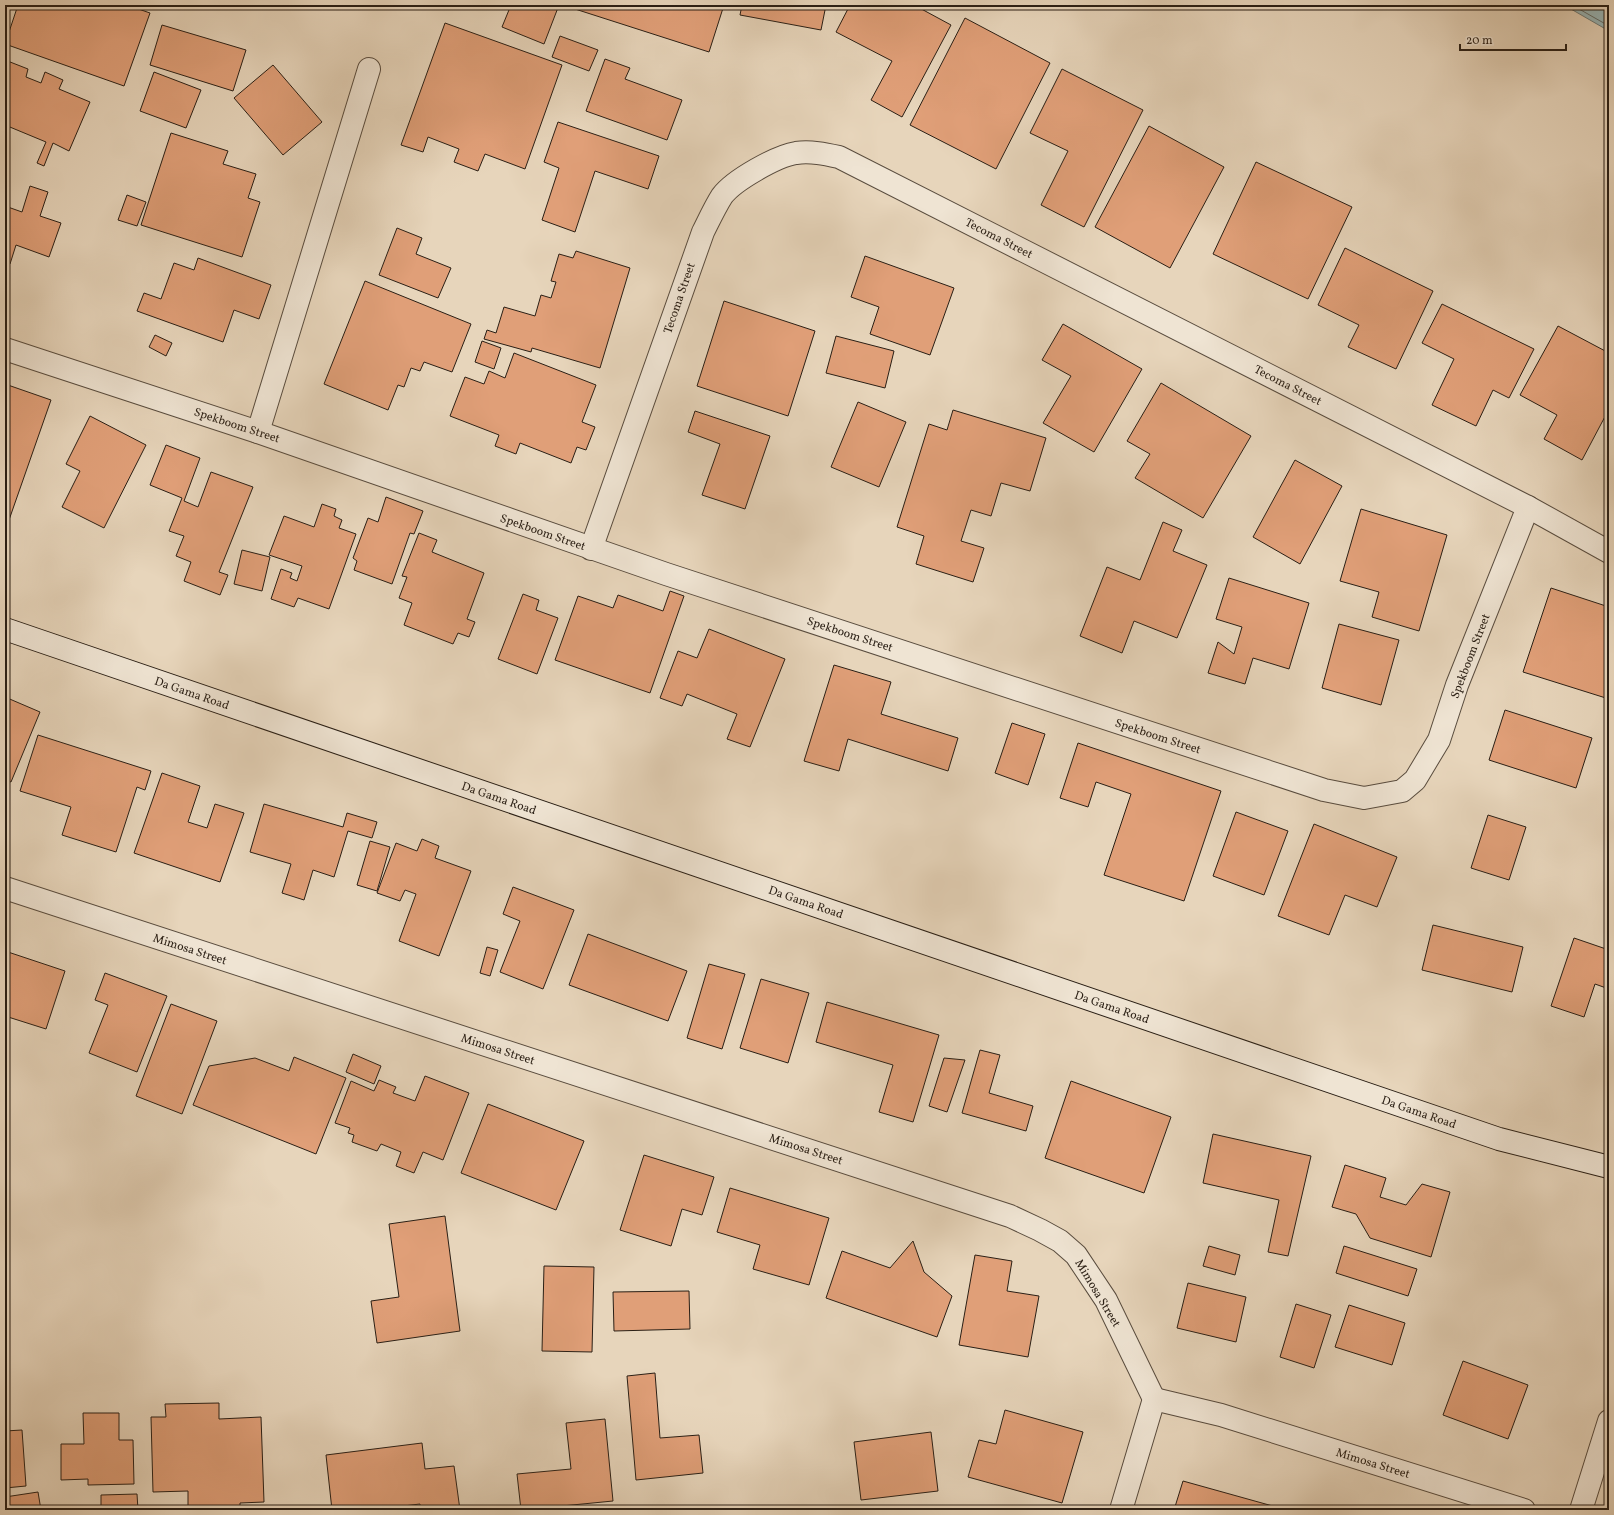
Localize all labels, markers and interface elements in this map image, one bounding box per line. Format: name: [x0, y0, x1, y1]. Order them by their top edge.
scale bar: [1460, 26, 1566, 52]
text: 20 m: [1466, 33, 1493, 49]
street label: Tecoma Street: [962, 215, 1035, 263]
street label: Tecoma Street: [660, 261, 700, 336]
street label: Tecoma Street: [1251, 362, 1324, 410]
street label: Spekboom Street: [192, 405, 282, 447]
street label: Spekboom Street: [498, 511, 588, 555]
street label: Spekboom Street: [1447, 612, 1494, 701]
street label: Spekboom Street: [805, 614, 895, 656]
street label: Da Gama Road: [152, 674, 231, 714]
street label: Spekboom Street: [1113, 716, 1203, 758]
street label: Da Gama Road: [459, 779, 538, 819]
street label: Da Gama Road: [766, 883, 845, 923]
street label: Mimosa Street: [151, 930, 229, 969]
street label: Da Gama Road: [1072, 988, 1151, 1028]
street label: Mimosa Street: [459, 1030, 537, 1069]
street label: Da Gama Road: [1379, 1093, 1458, 1133]
street label: Mimosa Street: [767, 1130, 845, 1169]
street label: Mimosa Street: [1071, 1256, 1124, 1331]
street label: Mimosa Street: [1334, 1445, 1412, 1483]

